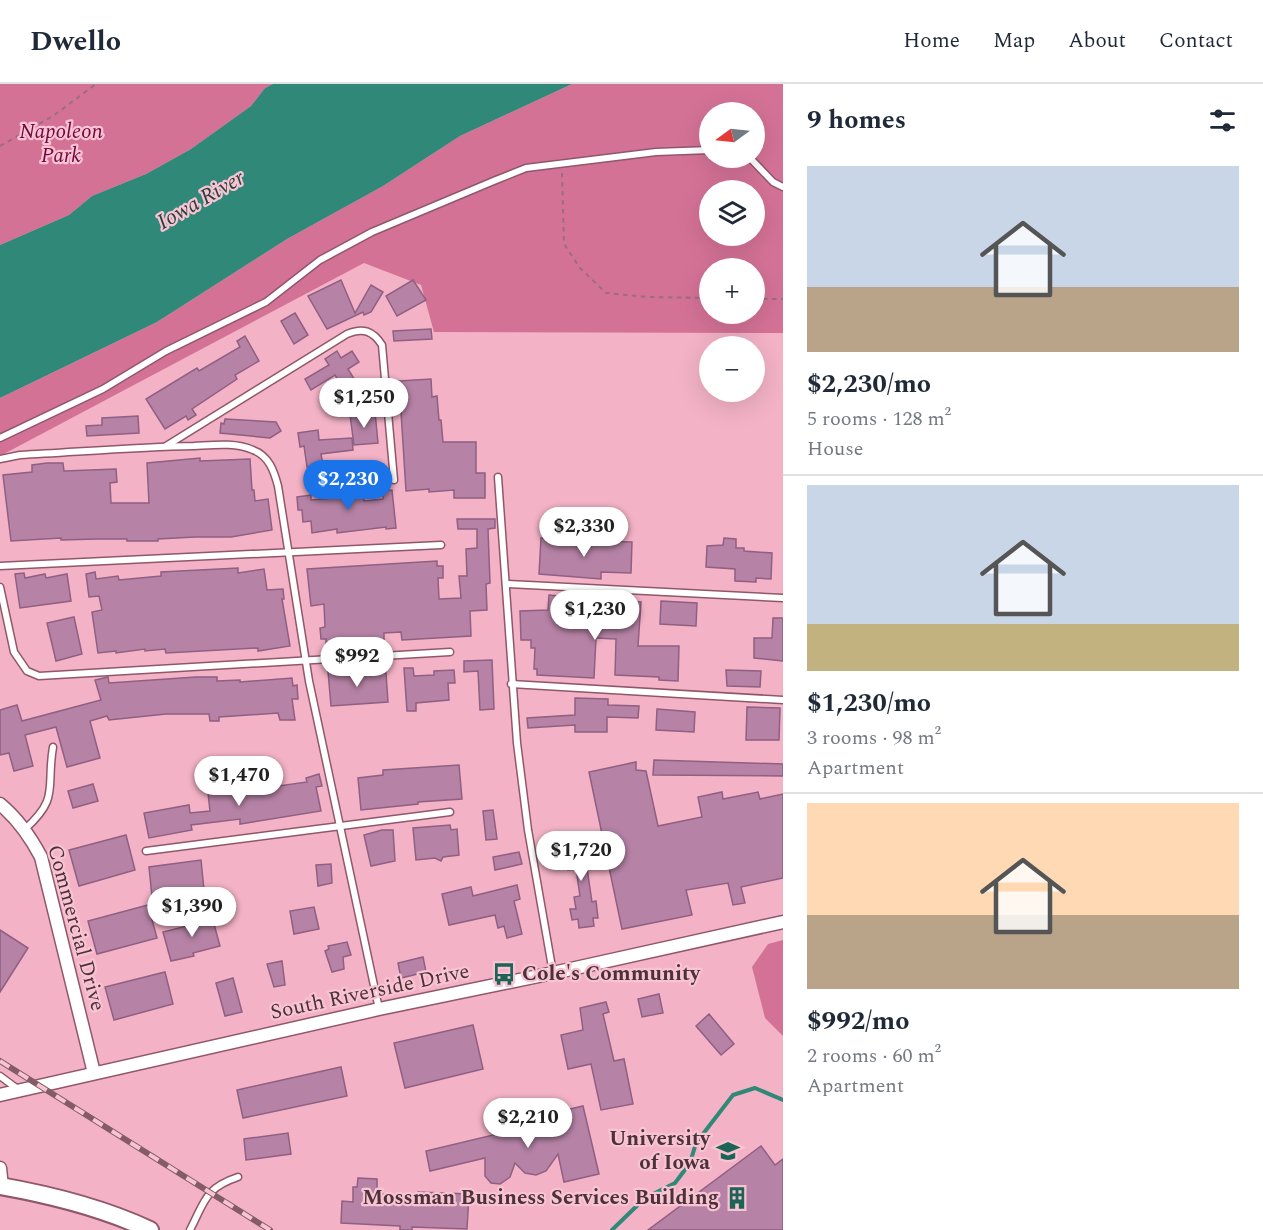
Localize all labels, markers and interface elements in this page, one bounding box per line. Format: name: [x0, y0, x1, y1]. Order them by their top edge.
text: Dwello: [30, 20, 121, 63]
text: Home: [903, 25, 960, 57]
text: Map: [993, 25, 1035, 57]
text: About: [1068, 25, 1126, 57]
text: Contact: [1159, 25, 1233, 57]
text: 9 homes: [807, 100, 906, 140]
north arrow: [699, 102, 765, 168]
map controls: [699, 102, 765, 402]
icon: filters: [1206, 104, 1239, 137]
park label: Napoleon Park: [19, 116, 103, 172]
water label: Iowa River: [151, 161, 251, 238]
button: layers: [699, 180, 765, 246]
icon: home: [969, 205, 1077, 313]
button: +: [699, 258, 765, 324]
button: −: [699, 336, 765, 402]
text: $2,230/mo: [807, 364, 931, 404]
pin: $1,250: [315, 378, 413, 429]
text: $1,250: [333, 382, 395, 412]
text: 5 rooms · 128 m²: [807, 404, 951, 434]
text: House: [807, 434, 864, 464]
pin: $2,230: [299, 460, 397, 511]
text: $2,230: [317, 464, 379, 494]
pin: $2,330: [535, 507, 633, 558]
text: $2,330: [553, 511, 615, 541]
icon: home: [969, 524, 1077, 632]
pin: $1,230: [546, 590, 644, 641]
text: $1,230: [564, 594, 626, 624]
pin: $992: [321, 637, 393, 688]
text: $992: [335, 641, 379, 671]
text: $1,230/mo: [807, 683, 931, 723]
text: 3 rooms · 98 m²: [807, 723, 941, 753]
text: Apartment: [807, 753, 904, 783]
pin: $1,470: [190, 756, 288, 807]
text: $1,470: [208, 760, 270, 790]
pin: $1,720: [532, 831, 630, 882]
text: $1,720: [550, 835, 612, 865]
street label: Commercial Drive: [38, 841, 114, 1015]
icon: home: [969, 842, 1077, 950]
pin: $1,390: [143, 887, 241, 938]
text: $1,390: [161, 891, 223, 921]
street label: South Riverside Drive: [267, 955, 473, 1029]
place label: Cole's Community: [522, 958, 701, 990]
bus stop icon: Cole's Community: [491, 961, 517, 987]
text: $992/mo: [807, 1001, 910, 1041]
text: 2 rooms · 60 m²: [807, 1041, 941, 1071]
text: Apartment: [807, 1071, 904, 1101]
pin: $2,210: [479, 1098, 577, 1149]
text: $2,210: [497, 1102, 559, 1132]
place label: University of Iowa: [609, 1123, 711, 1179]
school or university icon: University of Iowa: [715, 1138, 741, 1164]
place label: Mossman Business Services Building: [362, 1182, 719, 1214]
building icon: Mossman Business Services Building: [724, 1185, 750, 1211]

